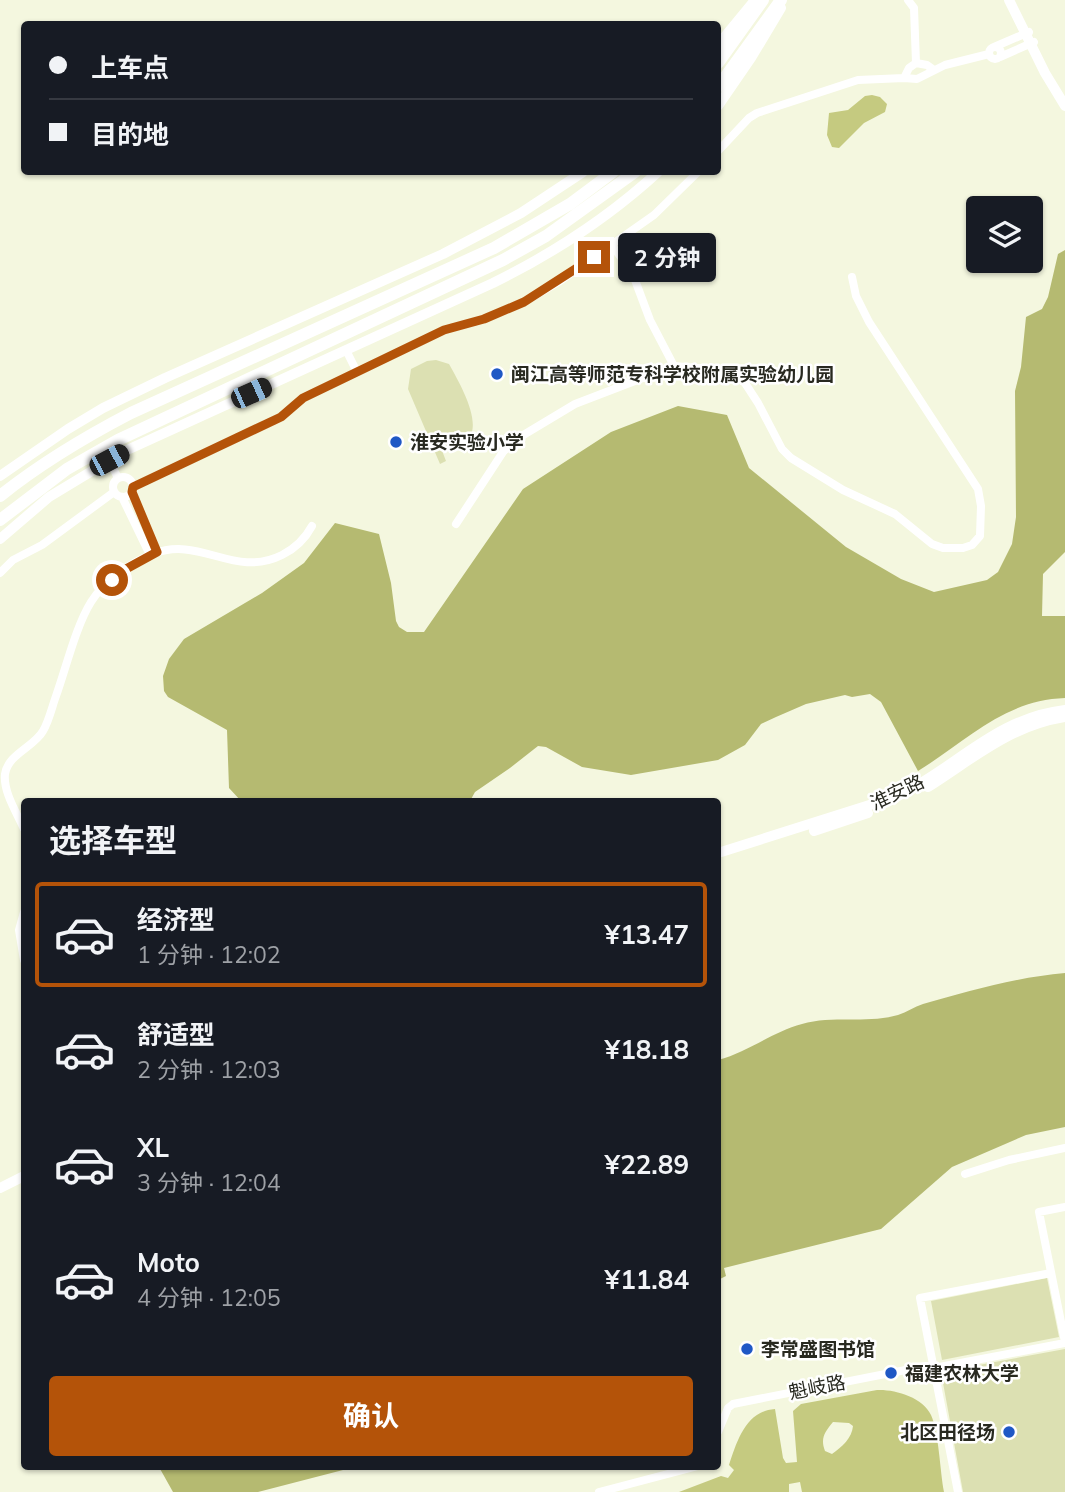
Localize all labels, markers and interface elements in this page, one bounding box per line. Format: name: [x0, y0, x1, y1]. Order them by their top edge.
text: 上车点: [91, 51, 169, 84]
text: 目的地: [91, 118, 169, 151]
map controls: [966, 196, 1043, 273]
button: layers: [966, 196, 1043, 273]
callout: 2 分钟: [618, 232, 716, 282]
route end: [578, 241, 610, 273]
text: 2 分钟: [634, 243, 700, 272]
place label: 闽江高等师范专科学校附属实验幼儿园: [511, 362, 834, 386]
marker: 闽江高等师范专科学校附属实验幼儿园: [489, 366, 505, 382]
car: [228, 375, 275, 411]
place label: 淮安实验小学: [410, 430, 524, 454]
marker: 淮安实验小学: [388, 434, 404, 450]
car: [86, 441, 133, 479]
route start: [96, 564, 128, 596]
street label: 淮安路: [866, 769, 928, 815]
text: 选择车型: [49, 820, 177, 860]
icon: car: [53, 903, 116, 966]
text: 经济型: [137, 903, 215, 936]
text: ¥13.47: [605, 918, 689, 951]
text: 1 分钟 · 12:02: [137, 940, 281, 969]
icon: car: [53, 1018, 116, 1081]
text: 舒适型: [137, 1018, 215, 1051]
text: ¥18.18: [605, 1033, 689, 1066]
text: 2 分钟 · 12:03: [137, 1055, 281, 1084]
text: XL: [137, 1131, 169, 1164]
icon: car: [53, 1133, 116, 1196]
text: ¥22.89: [605, 1148, 689, 1181]
text: 3 分钟 · 12:04: [137, 1168, 281, 1197]
text: Moto: [137, 1246, 200, 1279]
icon: car: [53, 1248, 116, 1311]
text: ¥11.84: [605, 1263, 689, 1296]
text: 4 分钟 · 12:05: [137, 1283, 281, 1312]
place label: 李常盛图书馆: [761, 1337, 875, 1361]
marker: 李常盛图书馆: [739, 1341, 755, 1357]
place label: 福建农林大学: [905, 1361, 1019, 1385]
marker: 福建农林大学: [883, 1365, 899, 1381]
street label: 魁岐路: [787, 1370, 847, 1404]
button: 确认: [49, 1376, 693, 1456]
place label: 北区田径场: [900, 1420, 995, 1444]
marker: 北区田径场: [1001, 1424, 1017, 1440]

